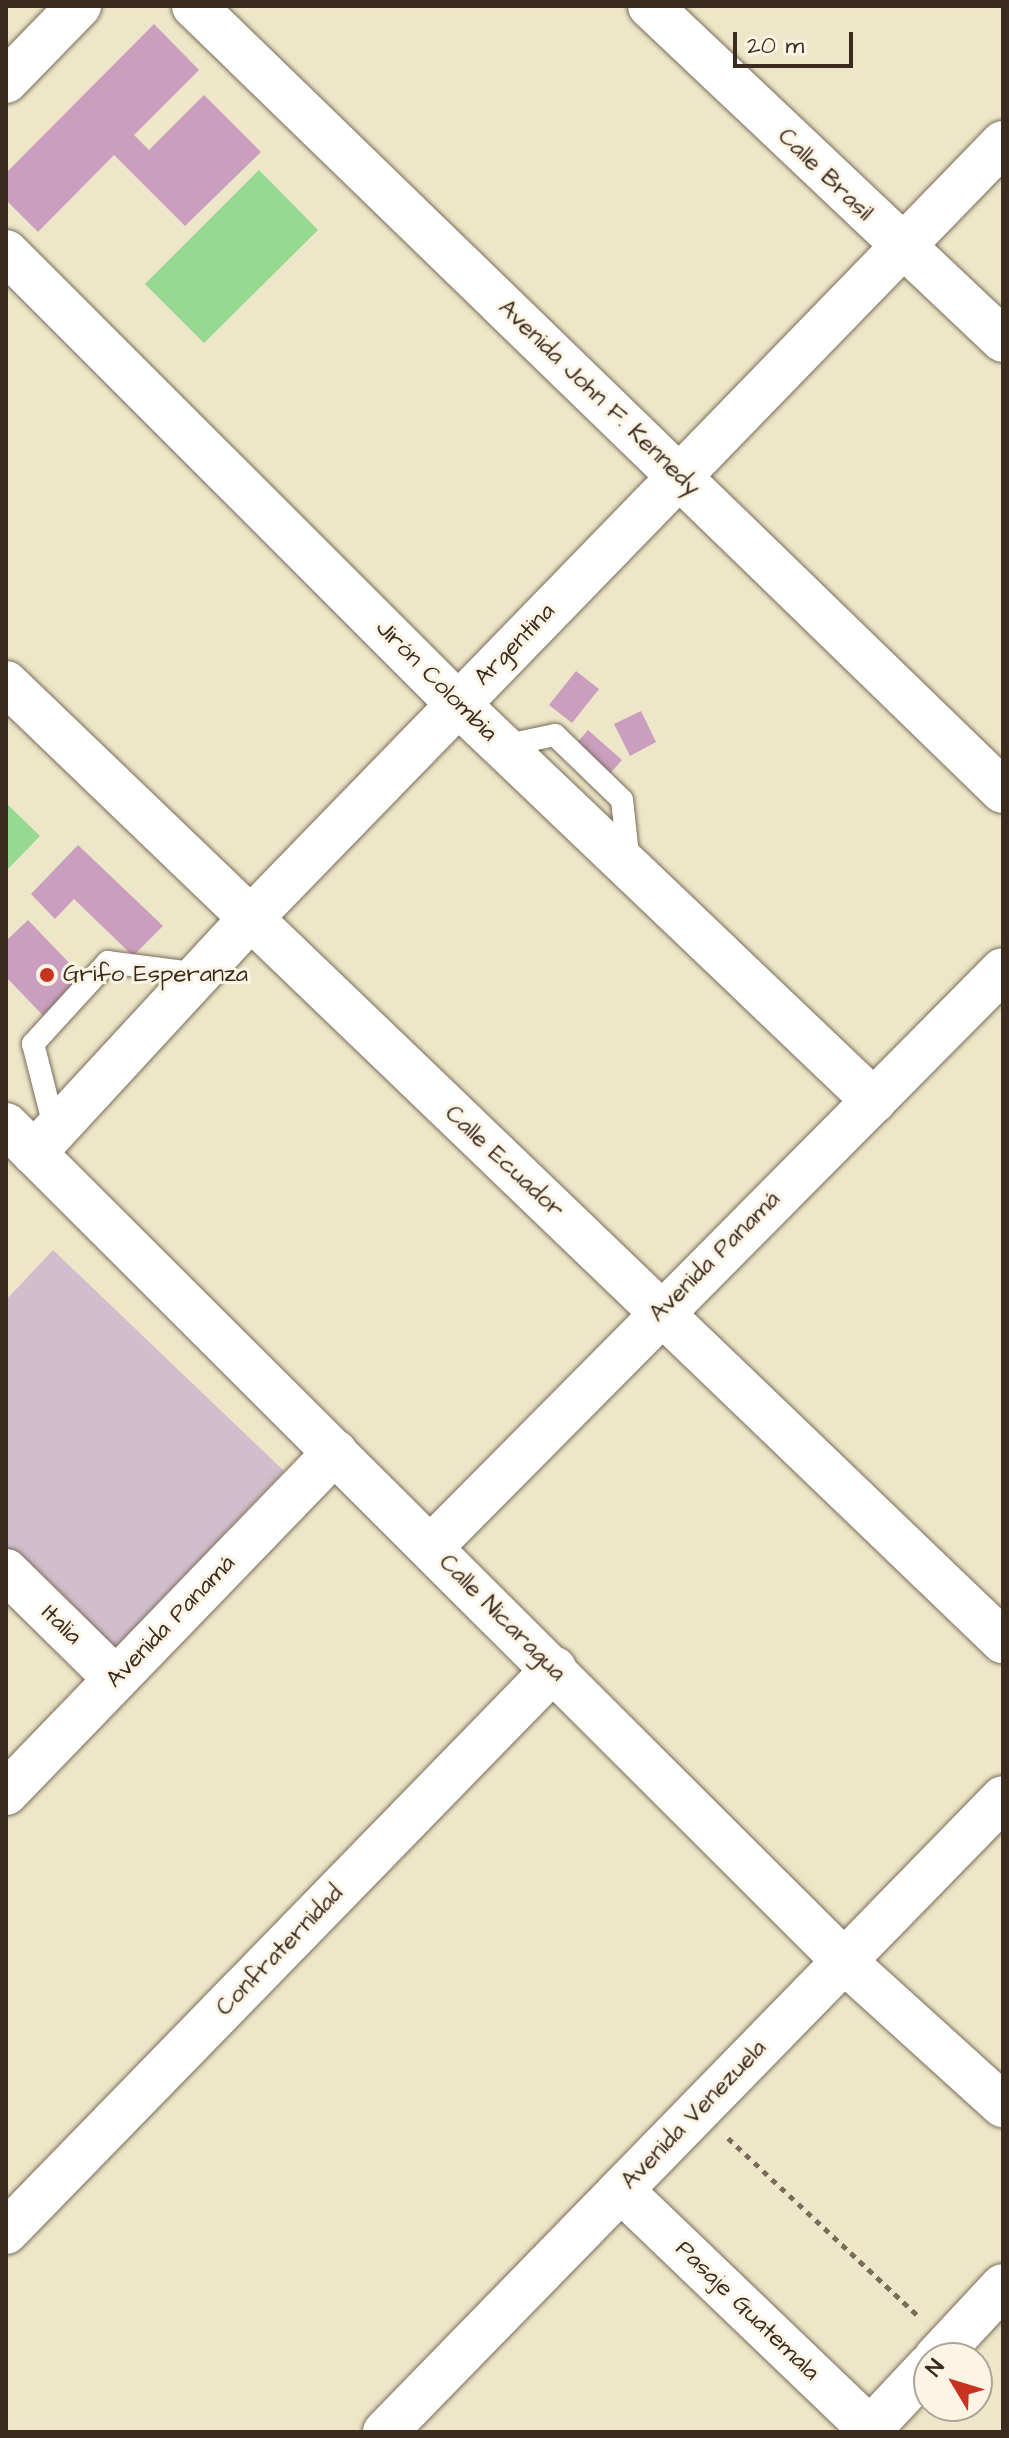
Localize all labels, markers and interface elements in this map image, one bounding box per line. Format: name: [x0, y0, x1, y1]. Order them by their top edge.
scale bar: [737, 16, 857, 66]
text: 20 m: [747, 29, 804, 63]
street label: Calle Brasil: [771, 123, 879, 227]
street label: Avenida John F. Kennedy: [492, 294, 706, 502]
street label: Argentina: [469, 598, 561, 692]
street label: Jirón Colombia: [369, 614, 503, 748]
place label: Grifo Esperanza: [63, 961, 248, 989]
marker: Grifo Esperanza: [38, 966, 56, 984]
street label: Calle Ecuador: [439, 1100, 569, 1224]
street label: Avenida Panamá: [644, 1186, 786, 1328]
street label: Calle Nicaragua: [433, 1549, 571, 1687]
street label: Avenida Panamá: [100, 1550, 242, 1694]
street label: Italia: [35, 1599, 87, 1651]
street label: Confraternidad: [210, 1880, 350, 2022]
street label: Avenida Venezuela: [615, 2034, 773, 2196]
street label: Pasaje Guatemala: [669, 2235, 825, 2387]
north arrow: [913, 2342, 993, 2422]
text: N: [919, 2353, 952, 2383]

